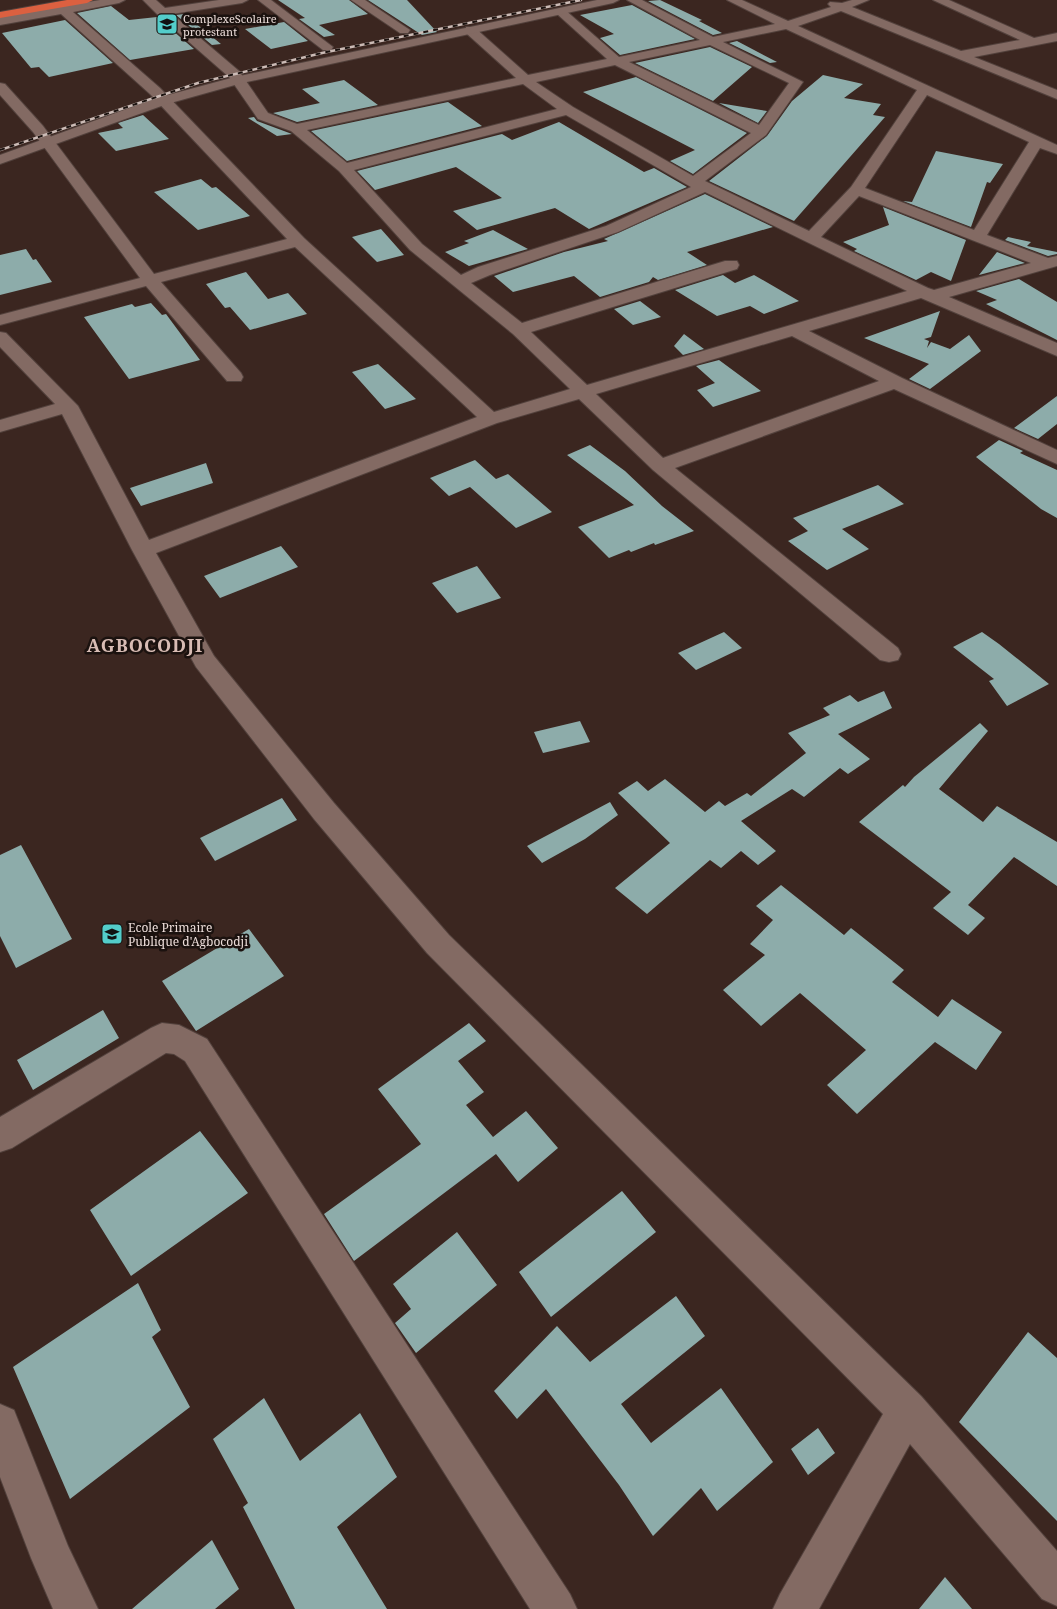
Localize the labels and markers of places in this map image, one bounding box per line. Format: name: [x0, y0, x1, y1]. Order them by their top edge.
place label: ComplexeScolaire protestant: [183, 11, 277, 39]
school or university icon: ComplexeScolaire protestant: [155, 12, 179, 36]
place label: Ecole Primaire Publique d'Agbocodji: [128, 919, 248, 950]
school or university icon: Ecole Primaire Publique d'Agbocodji: [100, 922, 124, 946]

